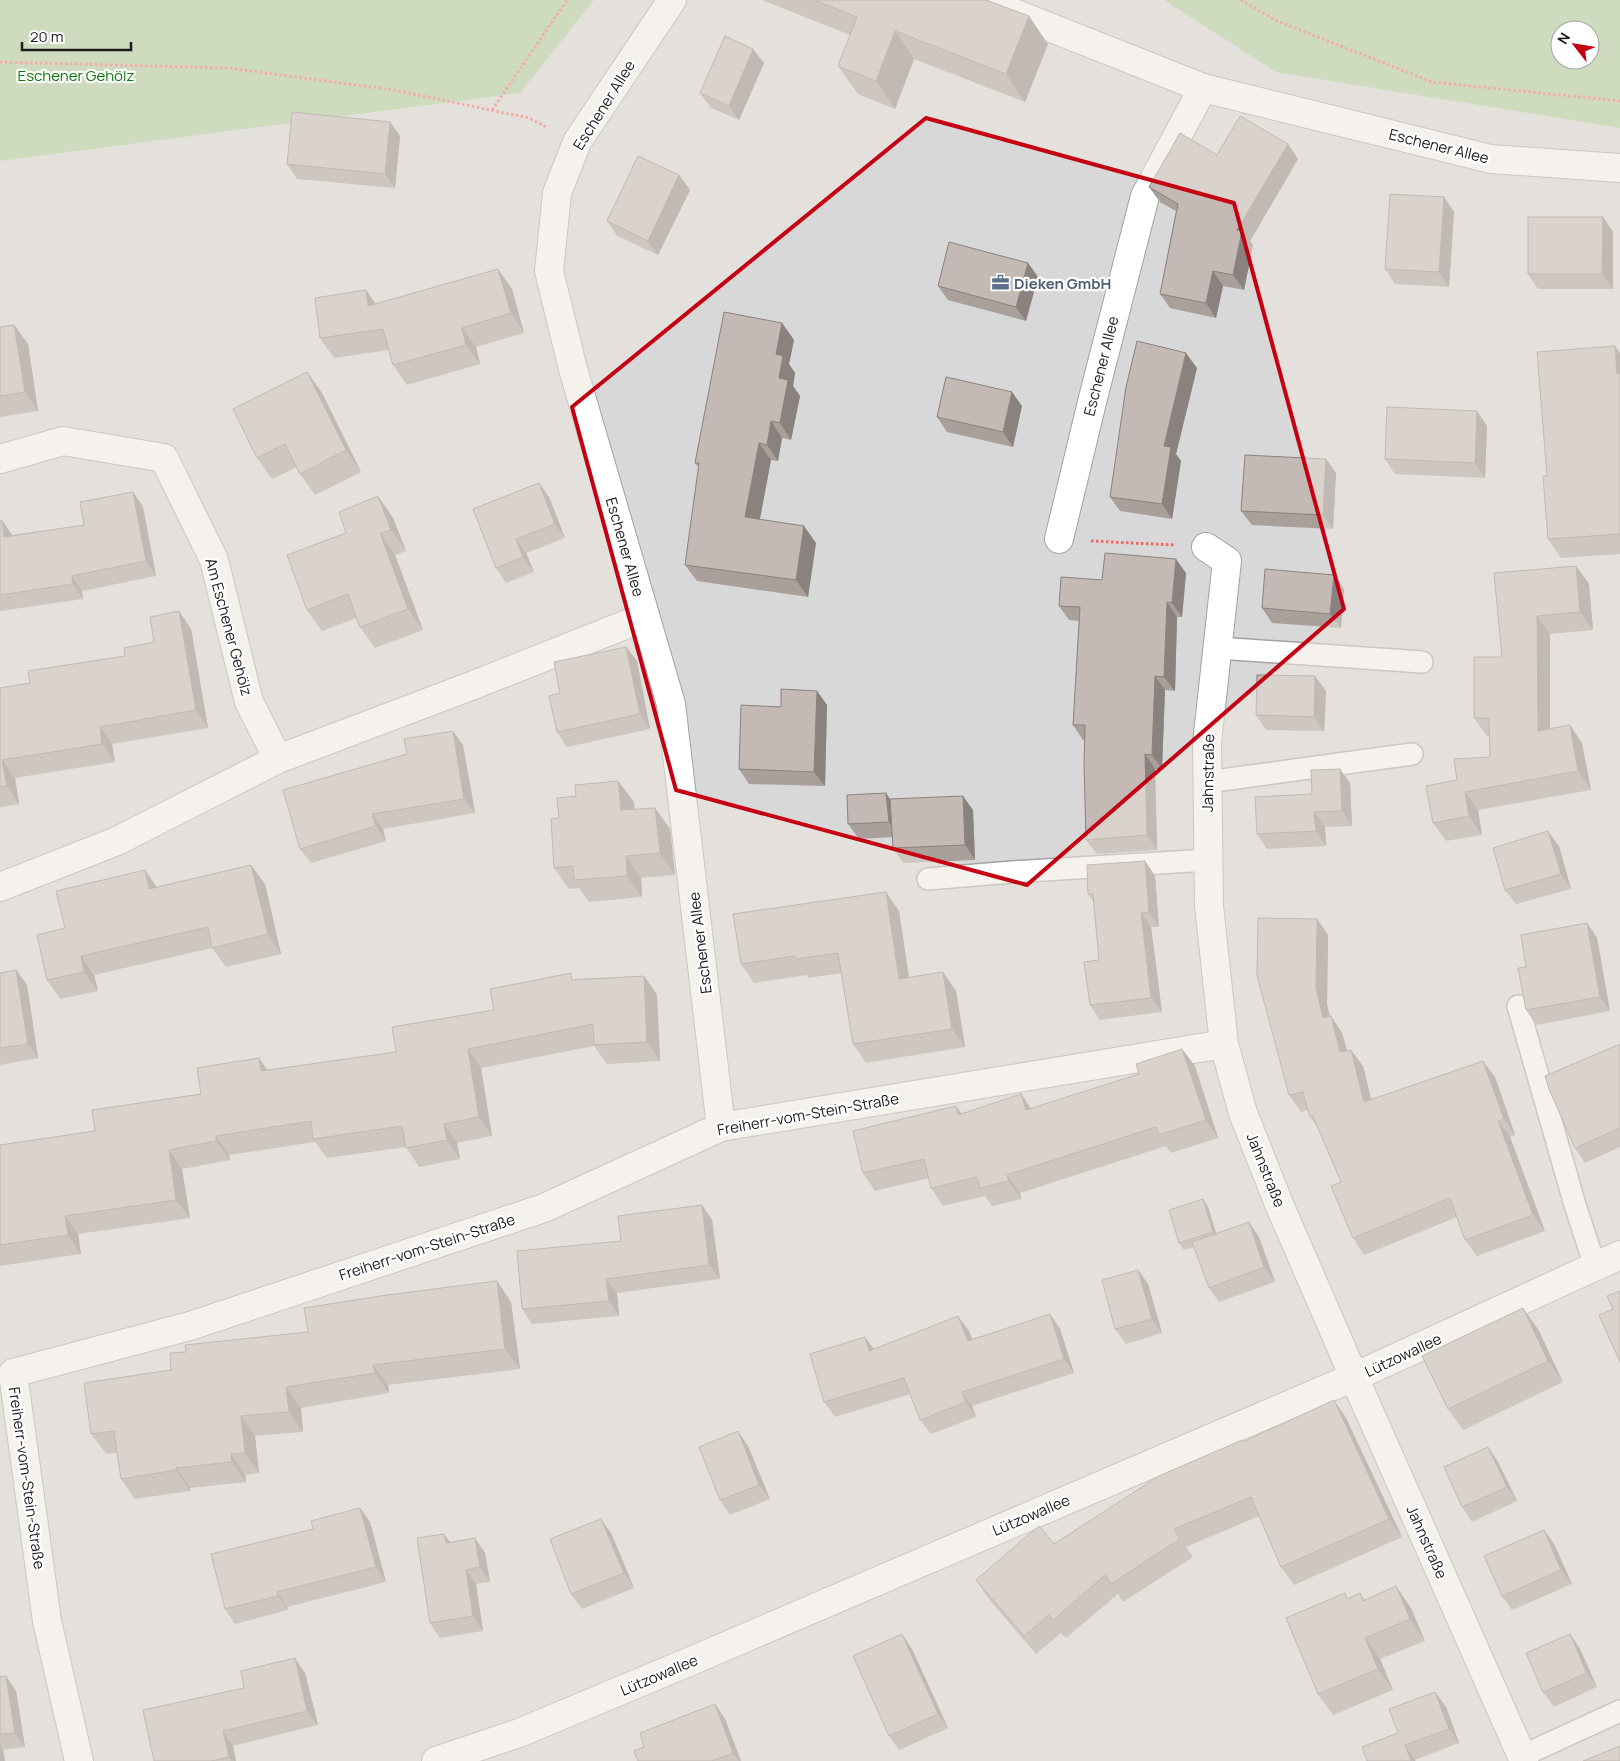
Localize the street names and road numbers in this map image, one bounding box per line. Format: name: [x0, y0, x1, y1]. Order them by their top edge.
street label: Eschener Allee: [568, 56, 640, 154]
street label: Eschener Allee: [1387, 123, 1491, 169]
street label: Eschener Allee: [1078, 314, 1124, 418]
street label: Eschener Allee: [601, 495, 649, 599]
street label: Am Eschener Gehölz: [200, 556, 258, 698]
street label: Jahnstraße: [1197, 734, 1219, 812]
street label: Eschener Allee: [683, 891, 717, 995]
street label: Freiherr-vom-Stein-Straße: [716, 1088, 901, 1140]
street label: Jahnstraße: [1242, 1130, 1290, 1210]
street label: Freiherr-vom-Stein-Straße: [336, 1209, 518, 1285]
street label: Lützowallee: [1361, 1328, 1445, 1382]
street label: Freiherr-vom-Stein-Straße: [4, 1385, 50, 1571]
street label: Lützowallee: [989, 1489, 1073, 1541]
street label: Jahnstraße: [1402, 1502, 1453, 1582]
street label: Lützowallee: [617, 1649, 701, 1701]

